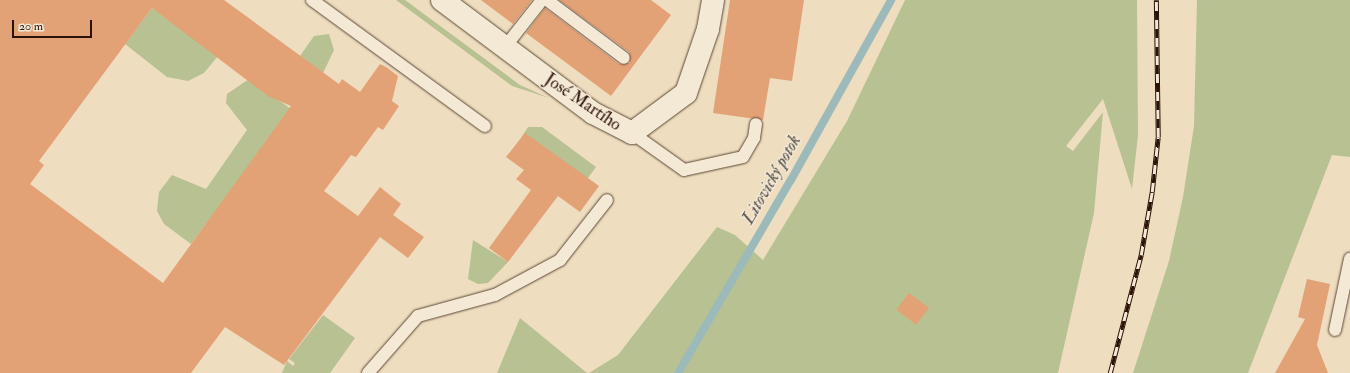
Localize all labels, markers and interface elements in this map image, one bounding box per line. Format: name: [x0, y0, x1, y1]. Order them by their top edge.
scale bar: [14, 12, 94, 38]
text: 20 m: [19, 19, 43, 34]
street label: José Martího: [541, 69, 625, 135]
water label: Litovický potok: [738, 132, 806, 228]

